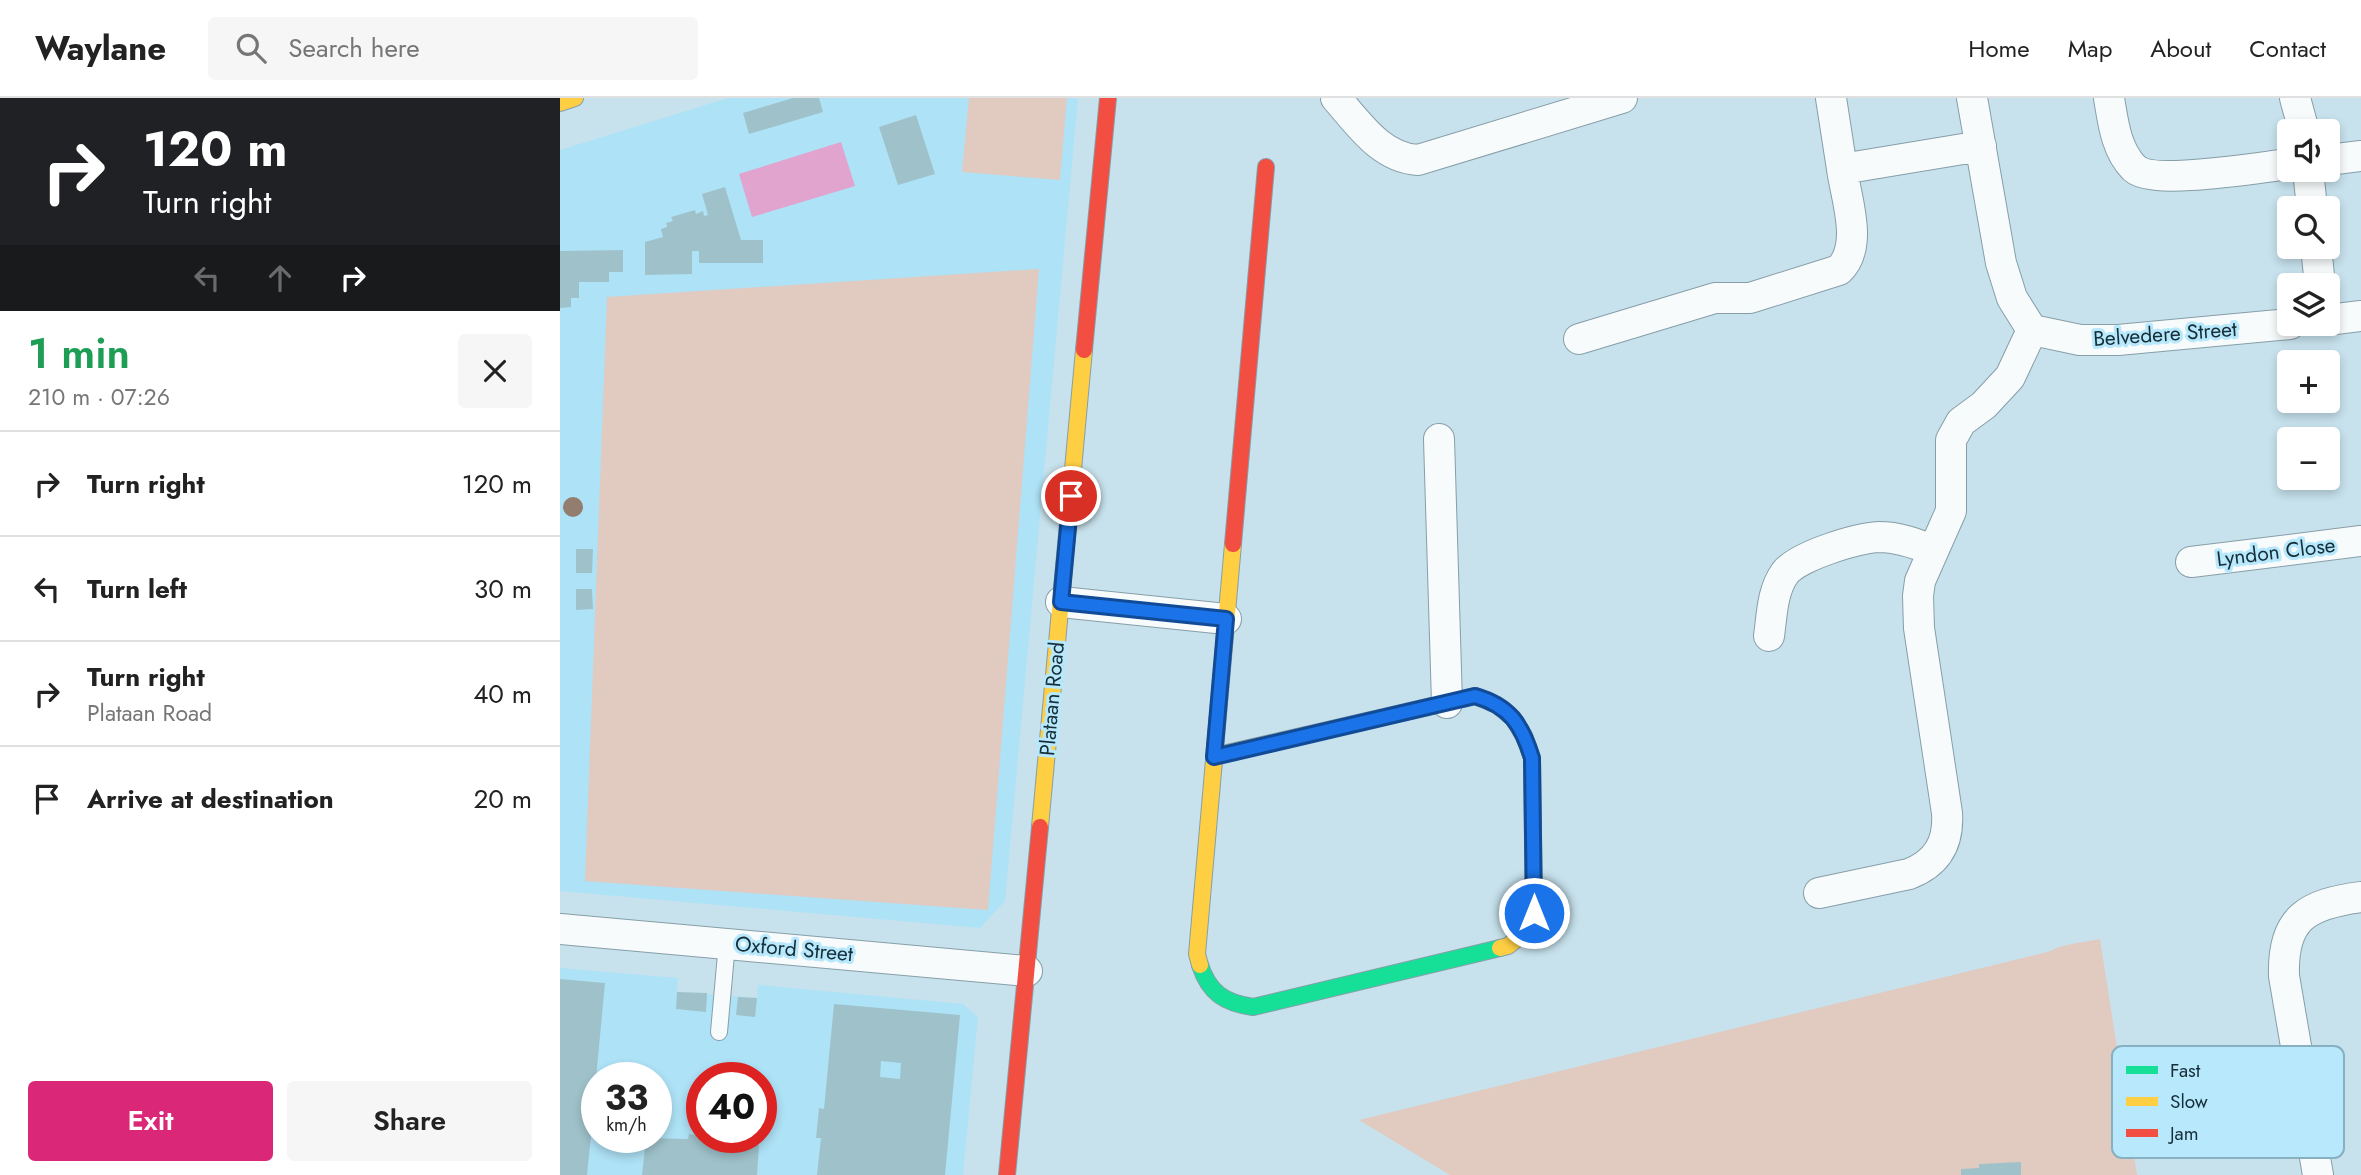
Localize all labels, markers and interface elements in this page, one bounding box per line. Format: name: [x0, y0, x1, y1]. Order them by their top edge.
search box: [208, 17, 698, 80]
text: Waylane: [35, 25, 166, 72]
icon: search: [232, 29, 270, 67]
text: Search here: [288, 29, 420, 67]
text: Home: [1968, 31, 2030, 66]
text: Map: [2068, 31, 2112, 66]
text: About: [2150, 31, 2211, 66]
text: Contact: [2249, 31, 2326, 66]
text: 120 m: [143, 114, 287, 184]
map controls: [2277, 119, 2340, 490]
button: sound: [2277, 119, 2340, 182]
icon: right: [28, 126, 119, 217]
text: Turn right: [143, 179, 272, 225]
button: search: [2277, 196, 2340, 259]
icon: left: [188, 259, 226, 297]
icon: ahead: [261, 259, 299, 297]
icon: right: [334, 259, 372, 297]
button: layers: [2277, 273, 2340, 336]
street label: Belvedere Street: [2092, 314, 2238, 354]
text: 1 min: [28, 323, 130, 384]
button: close: [458, 334, 532, 408]
button: +: [2277, 350, 2340, 413]
text: 210 m · 07:26: [28, 380, 170, 414]
button: −: [2277, 427, 2340, 490]
icon: right: [28, 465, 66, 503]
text: Turn right: [87, 465, 205, 503]
text: 120 m: [462, 465, 532, 503]
pin: [1041, 466, 1101, 526]
icon: arrive: [1052, 477, 1090, 515]
street label: Lyndon Close: [2215, 530, 2337, 574]
icon: left: [28, 570, 66, 608]
text: Turn left: [87, 570, 187, 608]
text: 30 m: [474, 570, 532, 608]
street label: Plataan Road: [1032, 641, 1072, 757]
text: Turn right: [87, 658, 205, 696]
icon: right: [28, 675, 66, 713]
text: 40 m: [473, 675, 532, 713]
text: Plataan Road: [87, 696, 212, 730]
icon: arrive: [28, 780, 66, 818]
text: Arrive at destination: [87, 780, 334, 818]
text: 20 m: [474, 780, 532, 818]
position arrow: [1497, 876, 1571, 950]
street label: Oxford Street: [734, 929, 854, 969]
legend: [2112, 1046, 2344, 1158]
text: Fast: [2170, 1057, 2201, 1084]
speed limit sign: 40: [686, 1062, 777, 1153]
text: 33: [605, 1073, 648, 1123]
button: Exit: [28, 1081, 273, 1161]
button: Share: [287, 1081, 532, 1161]
text: Slow: [2170, 1088, 2208, 1115]
text: km/h: [606, 1112, 647, 1138]
text: Jam: [2167, 1120, 2199, 1147]

